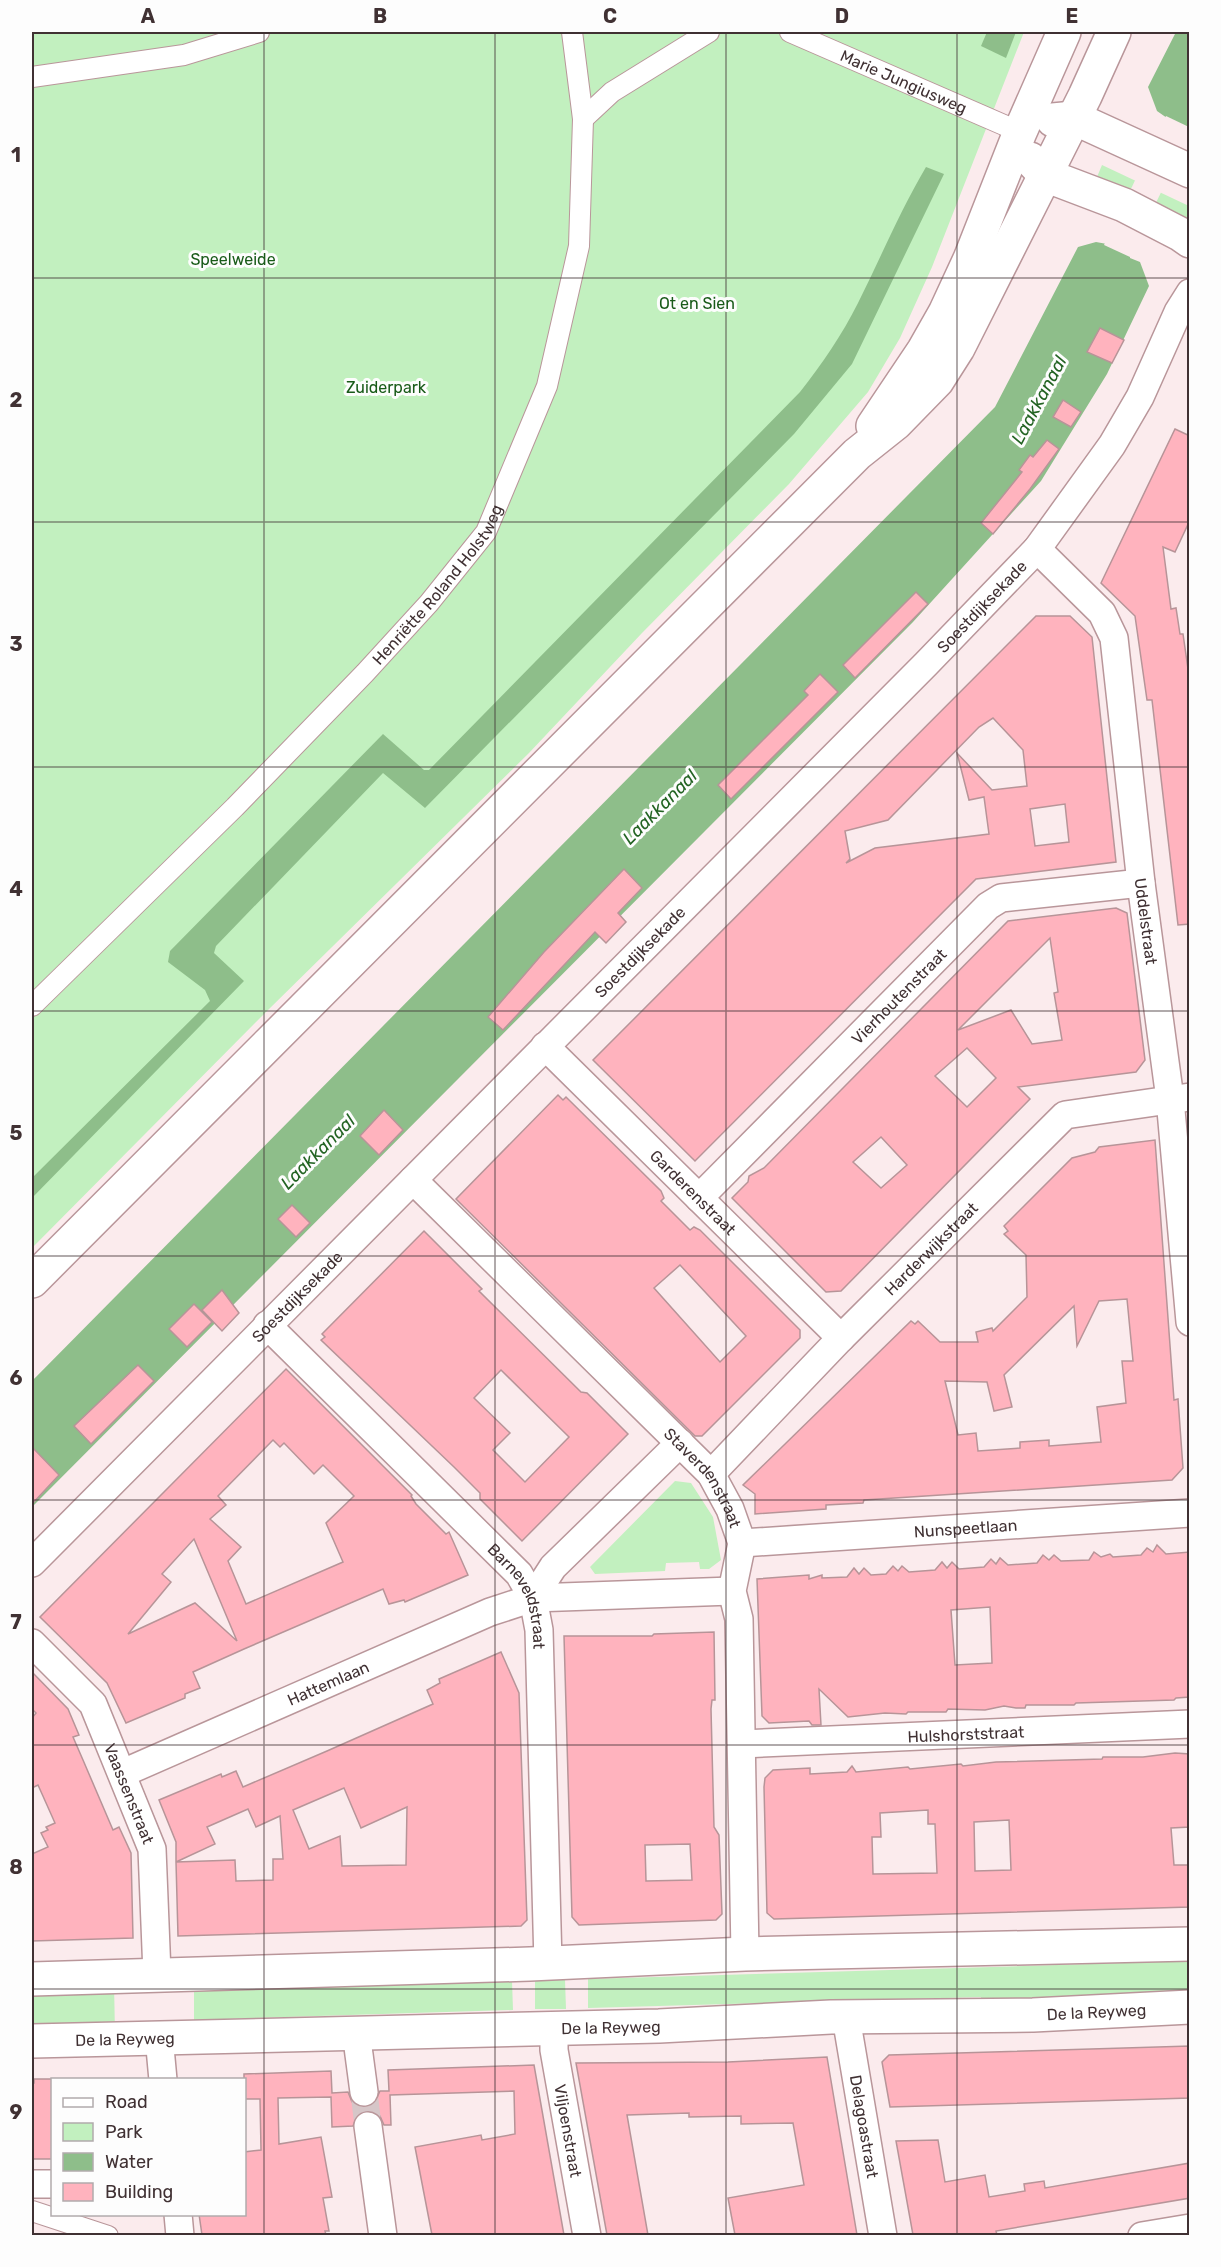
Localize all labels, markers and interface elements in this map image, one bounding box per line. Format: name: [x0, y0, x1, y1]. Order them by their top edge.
text: A: [141, 4, 156, 28]
text: B: [373, 4, 387, 28]
text: C: [603, 4, 617, 28]
text: D: [835, 4, 849, 28]
text: E: [1066, 4, 1078, 28]
street label: Marie Jungiusweg: [837, 46, 970, 118]
text: 1: [11, 143, 21, 167]
park label: Speelweide: [190, 250, 276, 269]
park label: Ot en Sien: [659, 294, 735, 313]
water label: Laakkanaal: [1007, 352, 1072, 448]
park label: Zuiderpark: [346, 378, 427, 397]
text: 2: [10, 388, 23, 412]
street label: Henriëtte Roland Holstweg: [369, 502, 506, 669]
street label: Soestdijksekade: [933, 557, 1031, 657]
text: 3: [9, 632, 23, 656]
water label: Laakkanaal: [618, 765, 702, 849]
text: 4: [9, 877, 23, 901]
street label: Uddelstraat: [1130, 877, 1161, 966]
street label: Soestdijksekade: [591, 903, 689, 1002]
street label: Vierhoutenstraat: [848, 945, 951, 1048]
water label: Laakkanaal: [276, 1110, 360, 1194]
text: 5: [10, 1121, 23, 1145]
street label: Garderenstraat: [646, 1146, 740, 1239]
street label: Harderwijkstraat: [881, 1198, 982, 1299]
street label: Soestdijksekade: [248, 1247, 347, 1346]
text: 6: [9, 1366, 23, 1390]
street label: Staverdenstraat: [660, 1424, 745, 1530]
street label: Nunspeetlaan: [913, 1516, 1018, 1541]
street label: Barneveldstraat: [484, 1540, 549, 1649]
text: 7: [10, 1610, 22, 1634]
street label: Hattemlaan: [285, 1657, 372, 1710]
street label: Hulshorststraat: [907, 1722, 1025, 1747]
street label: Vaassenstraat: [100, 1741, 158, 1847]
text: 8: [9, 1855, 23, 1879]
street label: De la Reyweg: [1046, 2000, 1147, 2024]
street label: De la Reyweg: [561, 2017, 661, 2038]
street label: De la Reyweg: [75, 2029, 175, 2050]
street label: Delagoastraat: [846, 2073, 882, 2180]
legend: [51, 2078, 246, 2216]
street label: Viljoenstraat: [550, 2083, 585, 2179]
text: Road: [105, 2091, 148, 2113]
text: 9: [10, 2100, 23, 2124]
text: Park: [105, 2121, 143, 2143]
text: Water: [105, 2151, 153, 2173]
text: Building: [105, 2181, 173, 2203]

